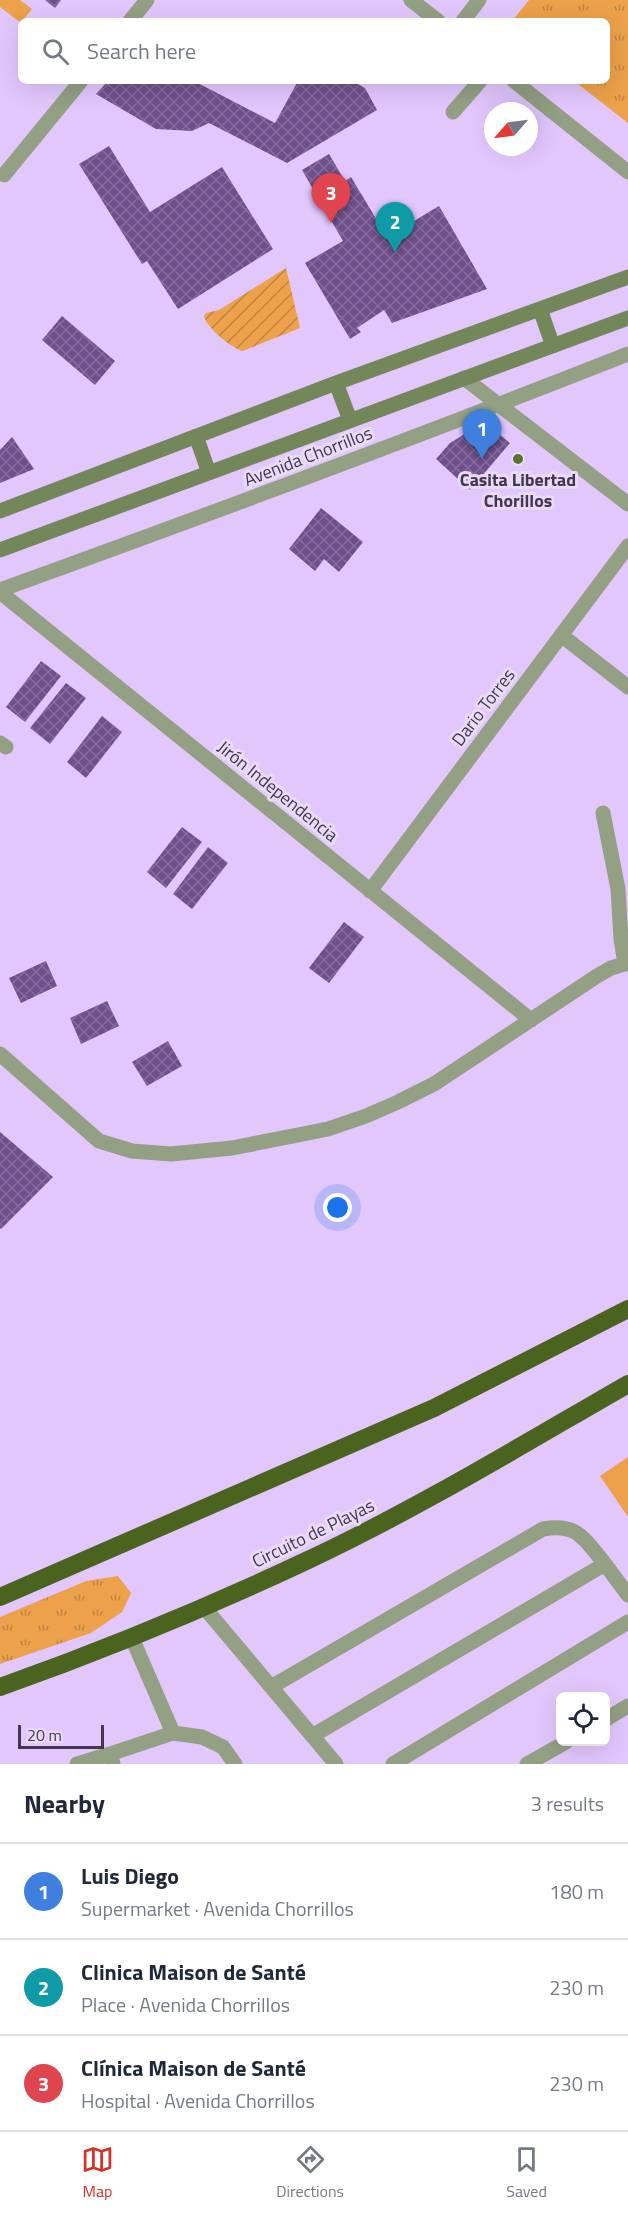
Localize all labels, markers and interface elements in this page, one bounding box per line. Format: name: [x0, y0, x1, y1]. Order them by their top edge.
search box: [18, 18, 610, 84]
text: Search here: [87, 34, 196, 68]
icon: search: [39, 35, 72, 68]
north arrow: [484, 102, 538, 156]
pin: 3: [312, 174, 350, 223]
pin: 2: [376, 202, 414, 252]
pin: 1: [462, 410, 502, 459]
street label: Avenida Chorrillos: [240, 419, 376, 493]
marker: Casita Libertad Chorillos: [511, 452, 525, 466]
place label: Casita Libertad Chorillos: [460, 466, 576, 514]
street label: Dario Torres: [445, 662, 521, 752]
street label: Jirón Independencia: [212, 734, 344, 848]
your location: [323, 1193, 352, 1222]
street label: Circuito de Playas: [247, 1492, 379, 1574]
map controls: [556, 1692, 610, 1746]
button: locate: [556, 1692, 610, 1746]
scale bar: [18, 1722, 104, 1750]
text: 20 m: [27, 1723, 62, 1747]
text: Nearby: [24, 1784, 105, 1823]
text: 3 results: [531, 1788, 604, 1819]
text: Luis Diego: [81, 1859, 179, 1893]
text: 1: [38, 1876, 49, 1907]
text: 180 m: [549, 1876, 604, 1907]
text: Supermarket · Avenida Chorrillos: [81, 1893, 354, 1924]
text: Clinica Maison de Santé: [81, 1955, 306, 1989]
text: 2: [38, 1972, 49, 2003]
text: 230 m: [549, 1972, 604, 2003]
text: Place · Avenida Chorrillos: [81, 1989, 290, 2020]
text: Clínica Maison de Santé: [81, 2051, 306, 2085]
text: 3: [38, 2068, 49, 2099]
text: 230 m: [549, 2068, 604, 2099]
text: Hospital · Avenida Chorrillos: [81, 2085, 315, 2116]
tab: Map: [81, 2143, 114, 2203]
tab: Directions: [276, 2143, 344, 2203]
tab: Saved: [506, 2143, 547, 2203]

